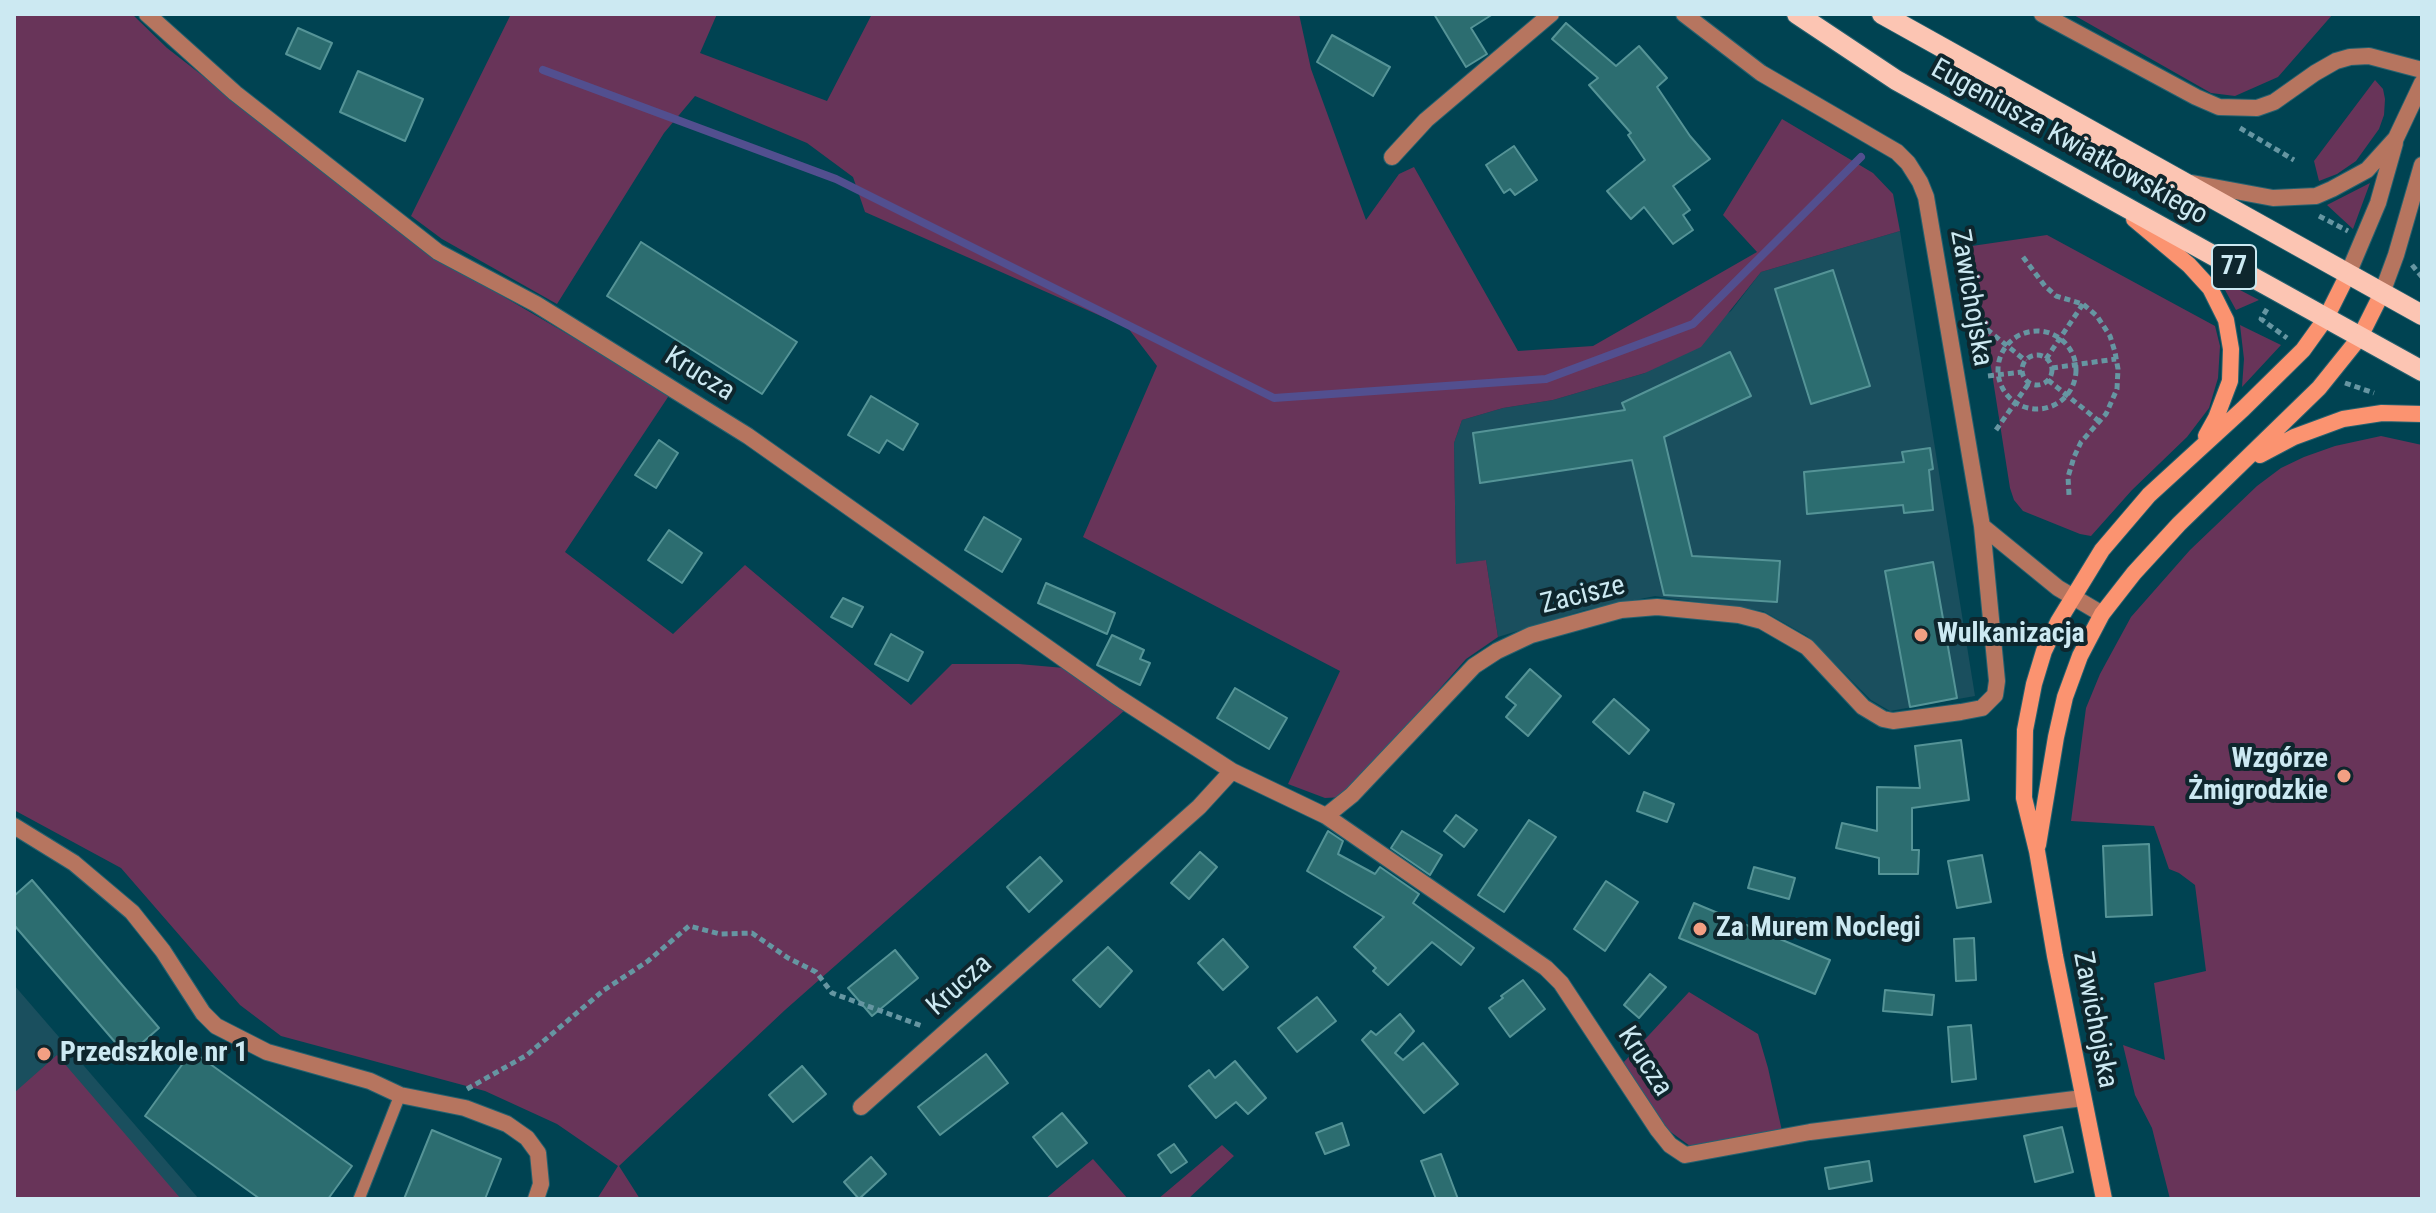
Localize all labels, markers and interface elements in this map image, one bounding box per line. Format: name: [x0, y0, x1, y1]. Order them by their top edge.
street label: Eugeniusza Kwiatkowskiego: [1925, 53, 2213, 233]
street label: Zawichojska: [1941, 227, 1999, 369]
road number: 77: [2212, 245, 2256, 289]
street label: Krucza: [658, 341, 740, 409]
street label: Zacisze: [1538, 569, 1628, 623]
place label: Wulkanizacja: [1937, 618, 2085, 652]
marker: Wulkanizacja: [1912, 626, 1930, 644]
place label: Wzgórze Żmigrodzkie: [2188, 743, 2328, 809]
marker: Wzgórze Żmigrodzkie: [2335, 767, 2353, 785]
place label: Za Murem Noclegi: [1716, 912, 1921, 946]
marker: Za Murem Noclegi: [1691, 920, 1709, 938]
street label: Krucza: [921, 948, 999, 1024]
street label: Zawichojska: [2064, 949, 2124, 1091]
street label: Krucza: [1609, 1021, 1679, 1103]
place label: Przedszkole nr 1: [60, 1037, 248, 1071]
marker: Przedszkole nr 1: [35, 1045, 53, 1063]

